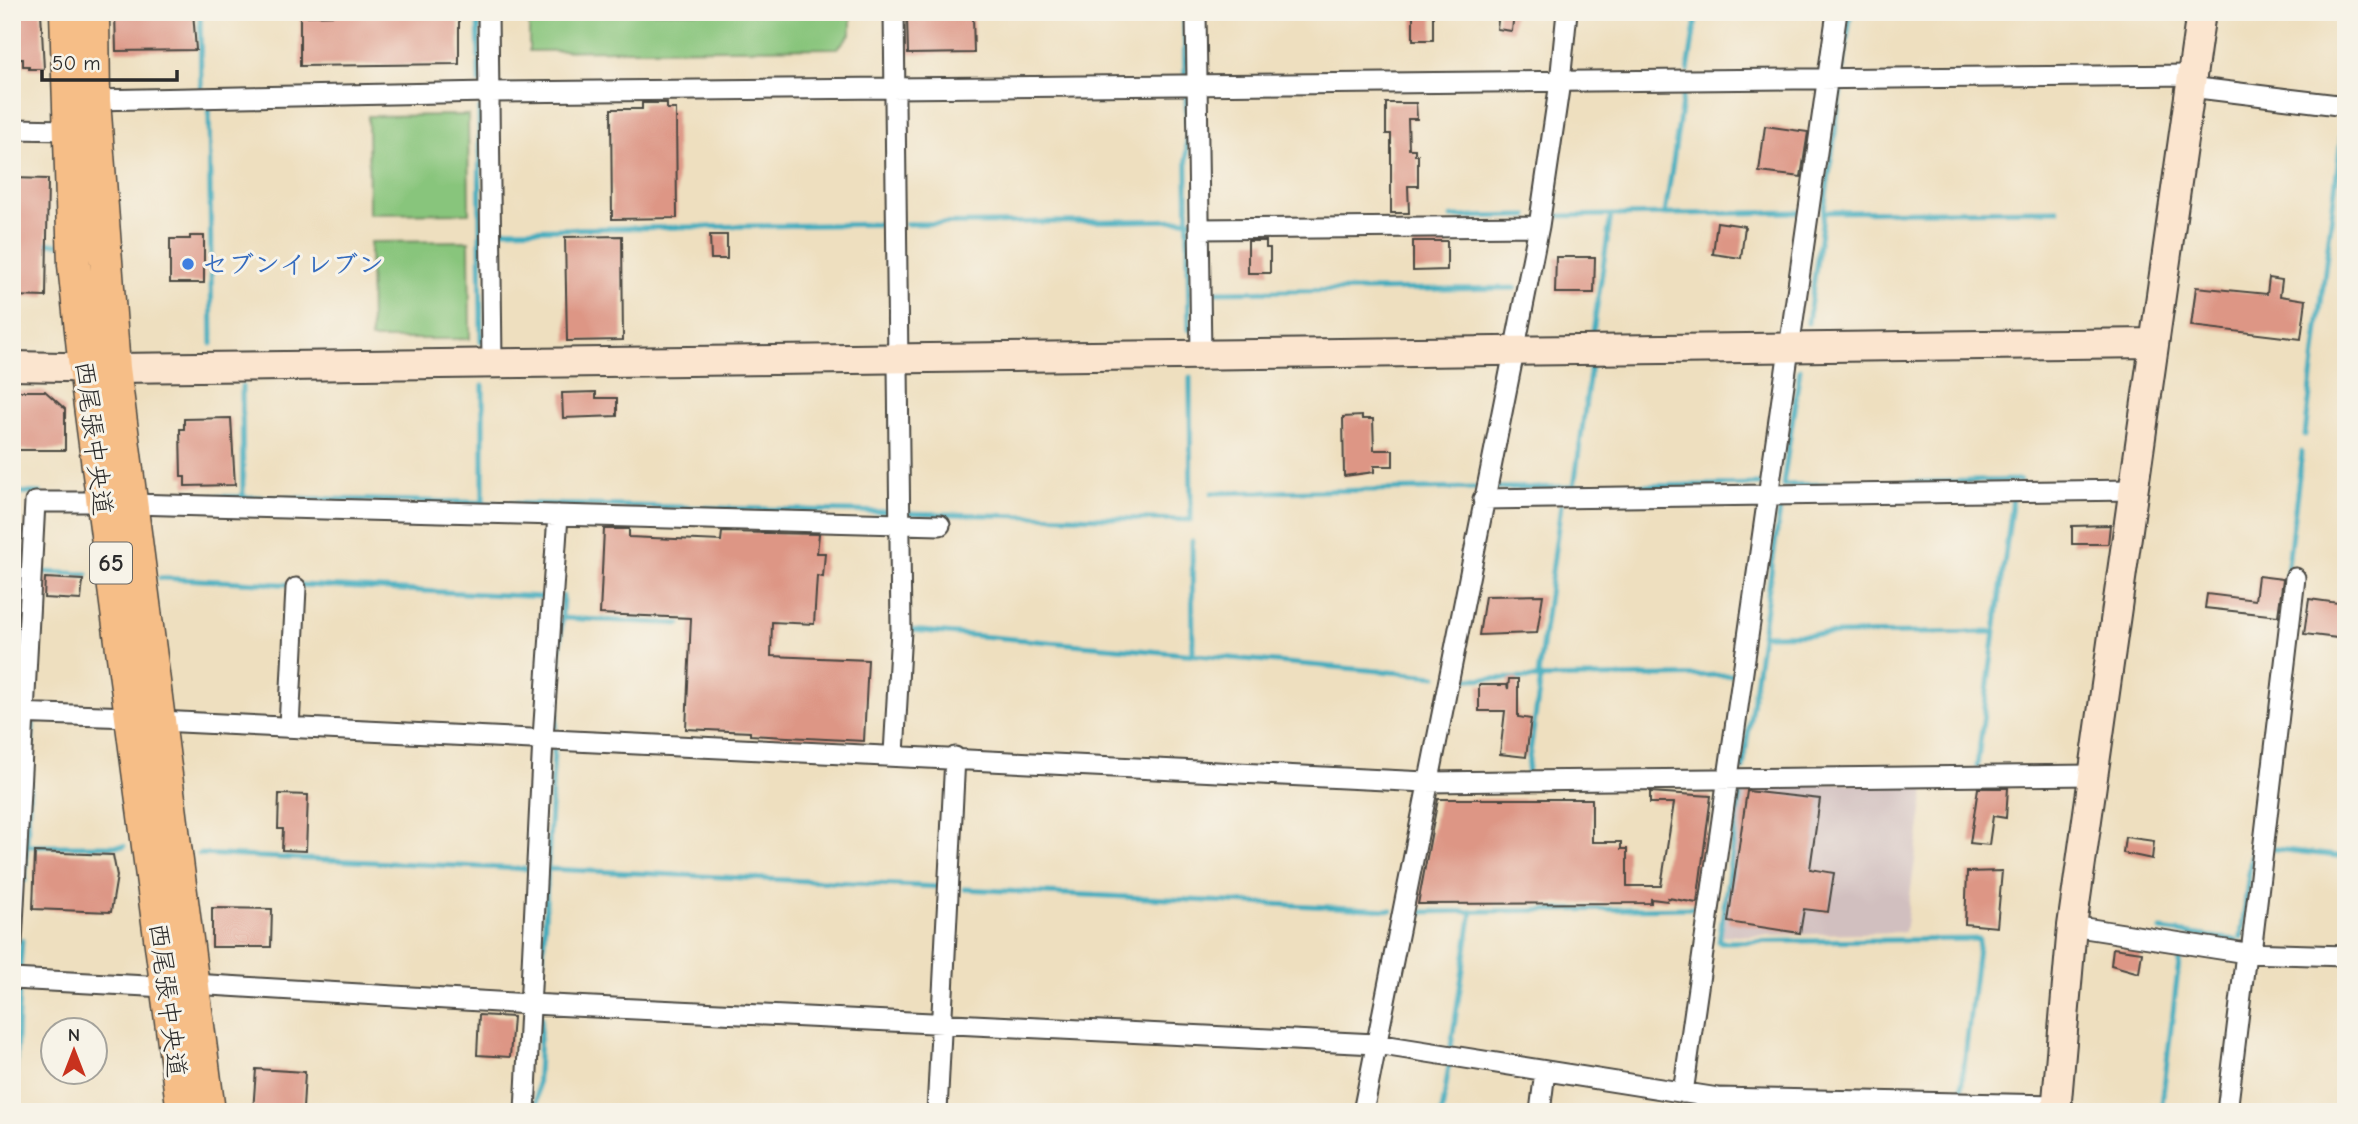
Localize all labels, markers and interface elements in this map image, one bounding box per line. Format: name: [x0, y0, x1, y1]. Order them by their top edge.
scale bar: [42, 38, 177, 82]
text: 50 m: [52, 51, 101, 75]
place label: セブンイレブン: [202, 250, 384, 280]
marker: セブンイレブン: [180, 256, 196, 272]
street label: 西尾張中央道: [69, 359, 117, 517]
road number: 65: [90, 542, 132, 584]
street label: 西尾張中央道: [143, 921, 191, 1079]
north arrow: [38, 1016, 108, 1086]
text: N: [68, 1024, 80, 1046]

